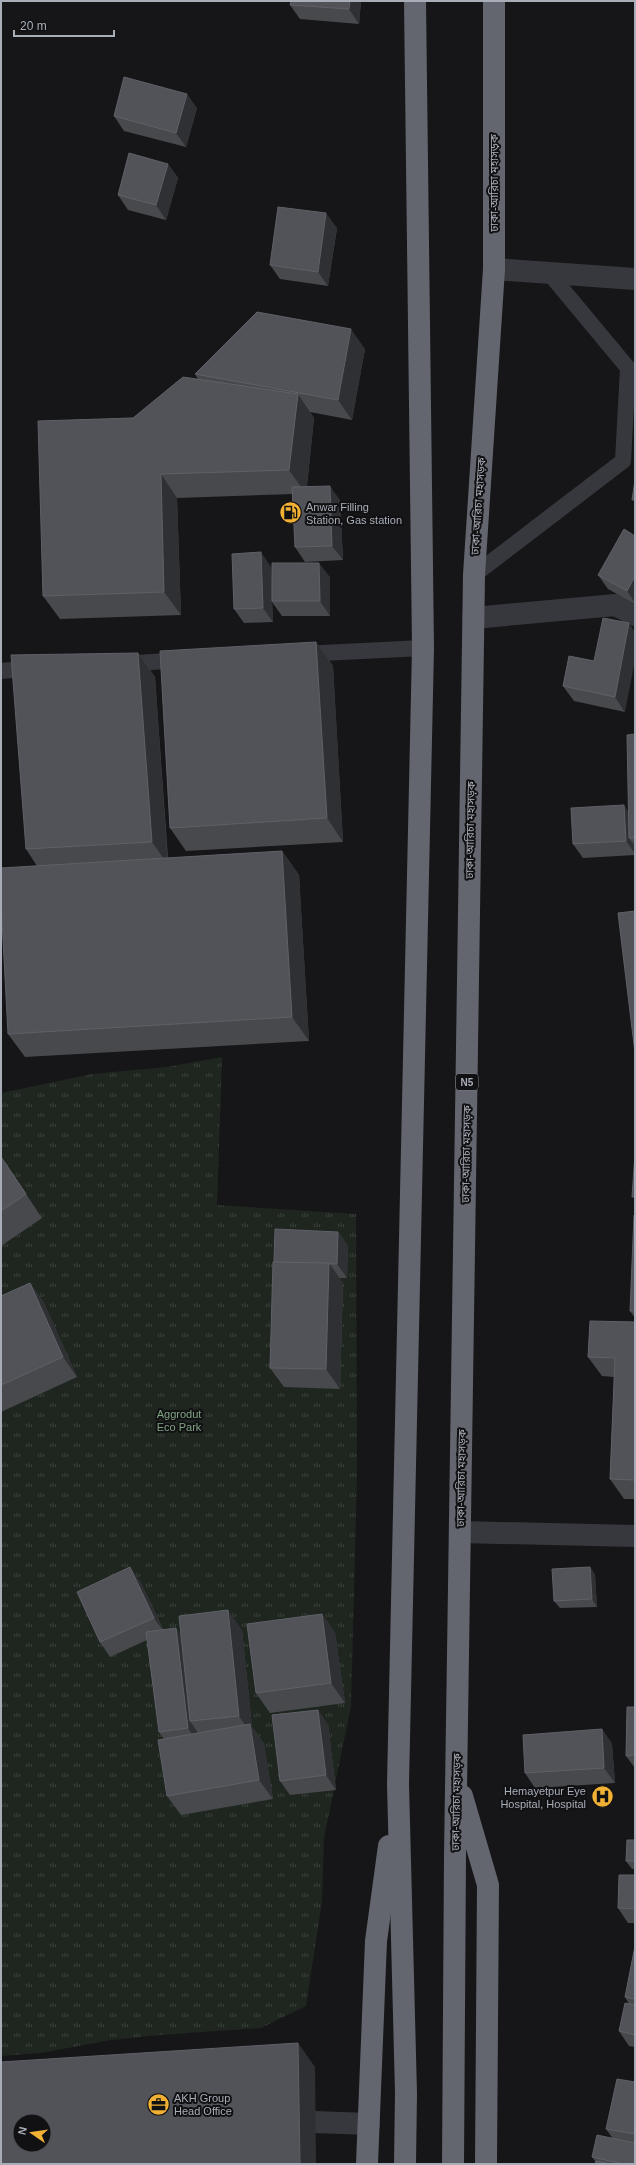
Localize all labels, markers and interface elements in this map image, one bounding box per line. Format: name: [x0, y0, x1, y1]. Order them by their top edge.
scale bar: [14, 12, 114, 38]
text: 20 m: [20, 19, 47, 33]
street label: ঢাকা-আরিচা মহাসড়ক: [488, 134, 500, 233]
street label: ঢাকা-আরিচা মহাসড়ক: [469, 457, 487, 556]
fuel station icon: Anwar Filling Station, Gas station: [277, 500, 303, 526]
place label: Anwar Filling Station, Gas station: [306, 501, 402, 526]
street label: ঢাকা-আরিচা মহাসড়ক: [463, 781, 477, 880]
road number: N5: [456, 1074, 478, 1090]
street label: ঢাকা-আরিচা মহাসড়ক: [459, 1105, 473, 1204]
park label: Aggrodut Eco Park: [157, 1408, 202, 1433]
street label: ঢাকা-আরিচা মহাসড়ক: [454, 1429, 468, 1528]
street label: ঢাকা-আরিচা মহাসড়ক: [449, 1753, 463, 1852]
hospital icon: Hemayetpur Eye Hospital, Hospital: [589, 1784, 615, 1810]
place label: Hemayetpur Eye Hospital, Hospital: [500, 1785, 586, 1810]
office icon: AKH Group Head Office: [145, 2091, 171, 2117]
place label: AKH Group Head Office: [174, 2092, 232, 2117]
north arrow: [12, 2113, 52, 2153]
text: N: [16, 2125, 29, 2136]

